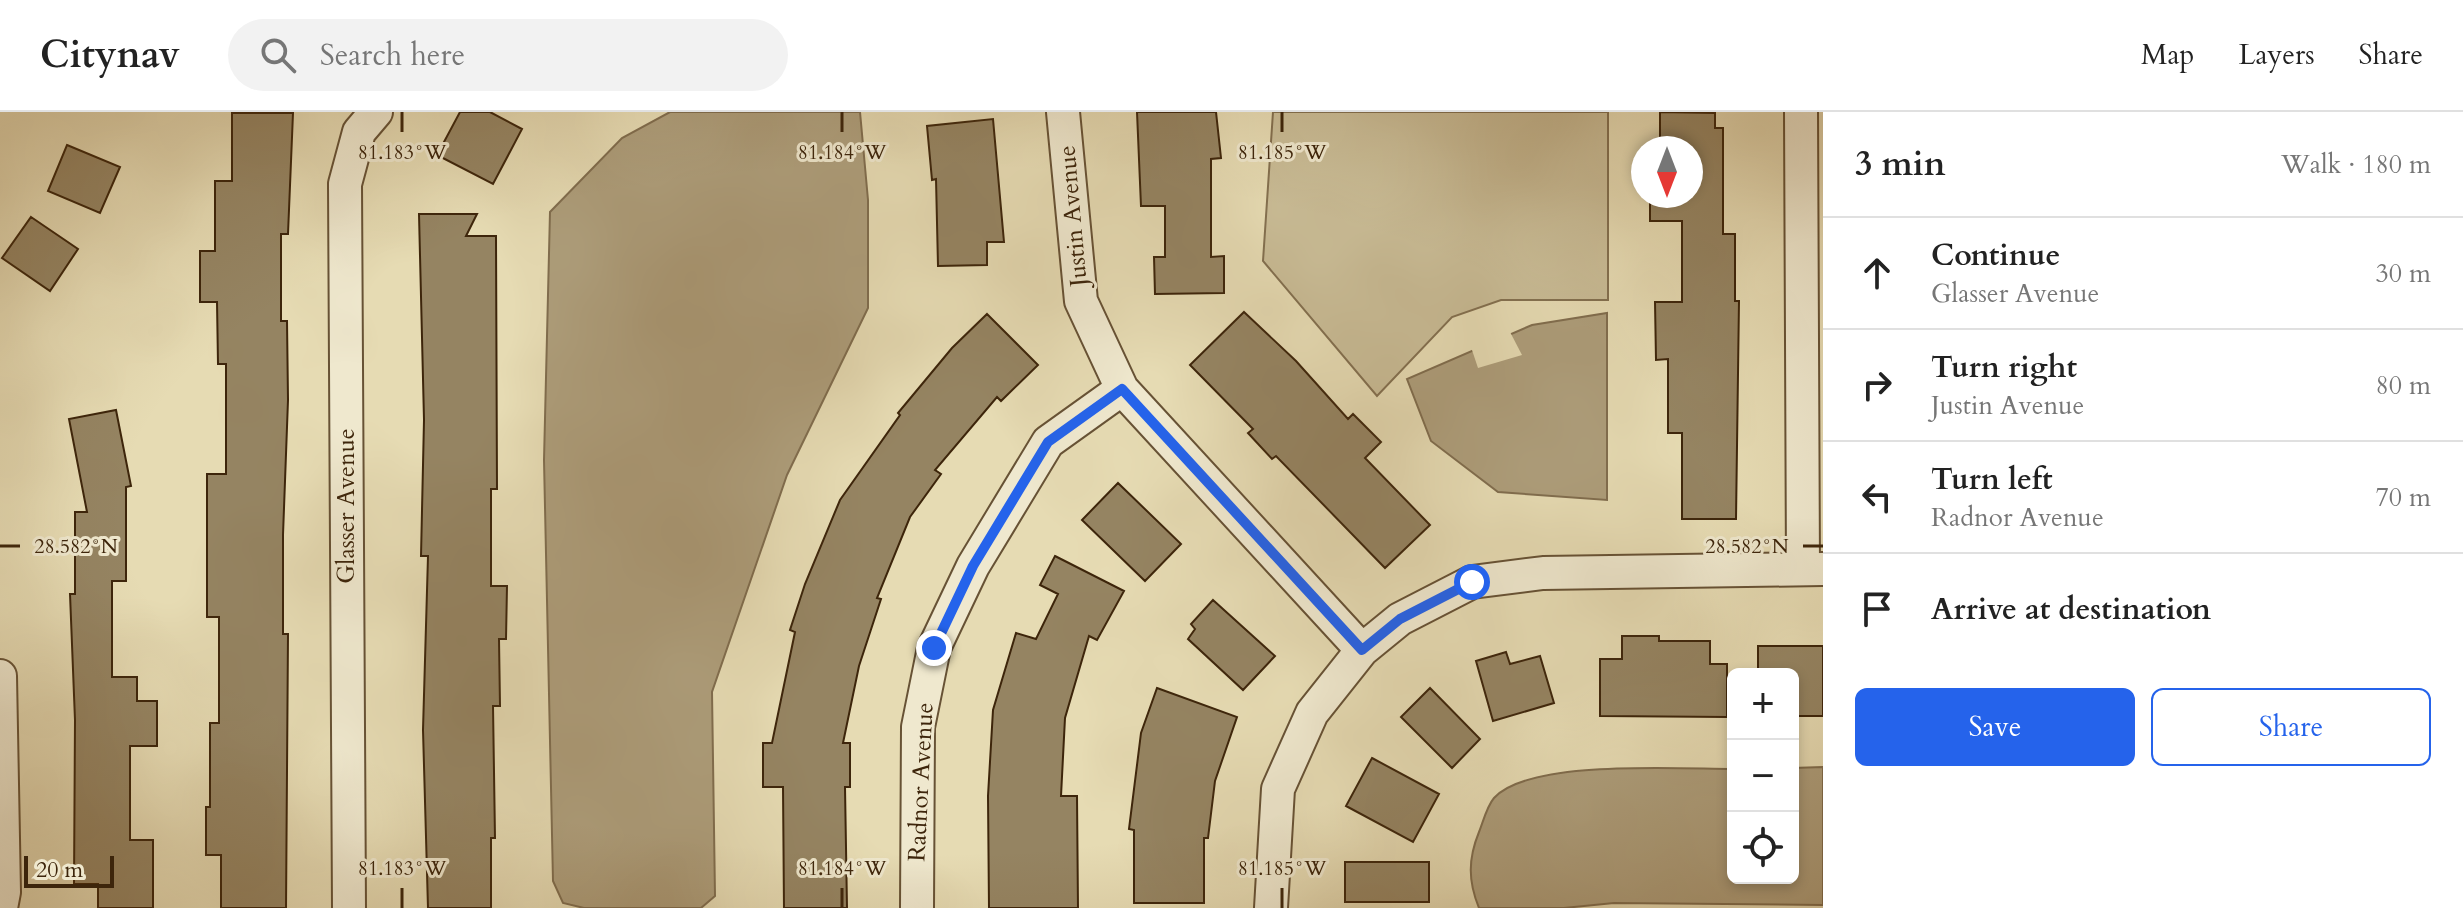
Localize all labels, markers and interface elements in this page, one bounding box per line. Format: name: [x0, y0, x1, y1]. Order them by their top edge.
search box: [228, 19, 788, 91]
text: Citynav: [40, 29, 180, 81]
icon: search: [256, 33, 300, 77]
text: Search here: [320, 35, 465, 76]
text: Map: [2141, 36, 2194, 74]
text: Layers: [2238, 36, 2315, 74]
text: Share: [2359, 36, 2423, 74]
north arrow: [1631, 136, 1703, 208]
text: 81.183°W: [358, 139, 447, 166]
text: 81.184°W: [798, 139, 887, 166]
text: 81.185°W: [1238, 139, 1327, 166]
text: 3 min: [1855, 141, 1946, 187]
street label: Justin Avenue: [1050, 144, 1096, 291]
text: Walk · 180 m: [2281, 147, 2431, 182]
text: Continue: [1931, 235, 2060, 276]
icon: ahead: [1855, 251, 1899, 295]
text: 30 m: [2375, 256, 2431, 291]
text: Glasser Avenue: [1931, 276, 2099, 311]
text: Turn right: [1931, 347, 2077, 388]
icon: right: [1855, 363, 1899, 407]
text: 80 m: [2375, 368, 2431, 403]
text: Justin Avenue: [1931, 388, 2084, 423]
street label: Glasser Avenue: [330, 428, 363, 584]
text: Turn left: [1931, 459, 2053, 500]
icon: left: [1855, 475, 1899, 519]
text: 70 m: [2375, 480, 2431, 515]
text: Radnor Avenue: [1931, 500, 2104, 535]
text: 28.582°N: [34, 533, 118, 560]
text: 28.582°N: [1705, 533, 1789, 560]
route start: [1454, 564, 1490, 600]
icon: arrive: [1855, 587, 1899, 631]
text: Arrive at destination: [1931, 589, 2211, 630]
route end: [916, 630, 952, 666]
map controls: [1727, 668, 1799, 884]
button: +: [1727, 668, 1799, 740]
button: Save: [1855, 688, 2135, 766]
button: Share: [2151, 688, 2431, 766]
street label: Radnor Avenue: [900, 702, 942, 862]
button: −: [1727, 740, 1799, 812]
button: locate: [1727, 812, 1799, 884]
scale bar: [24, 852, 114, 888]
text: 20 m: [36, 855, 83, 885]
text: 81.183°W: [358, 855, 447, 882]
text: 81.184°W: [798, 855, 887, 882]
text: 81.185°W: [1238, 855, 1327, 882]

